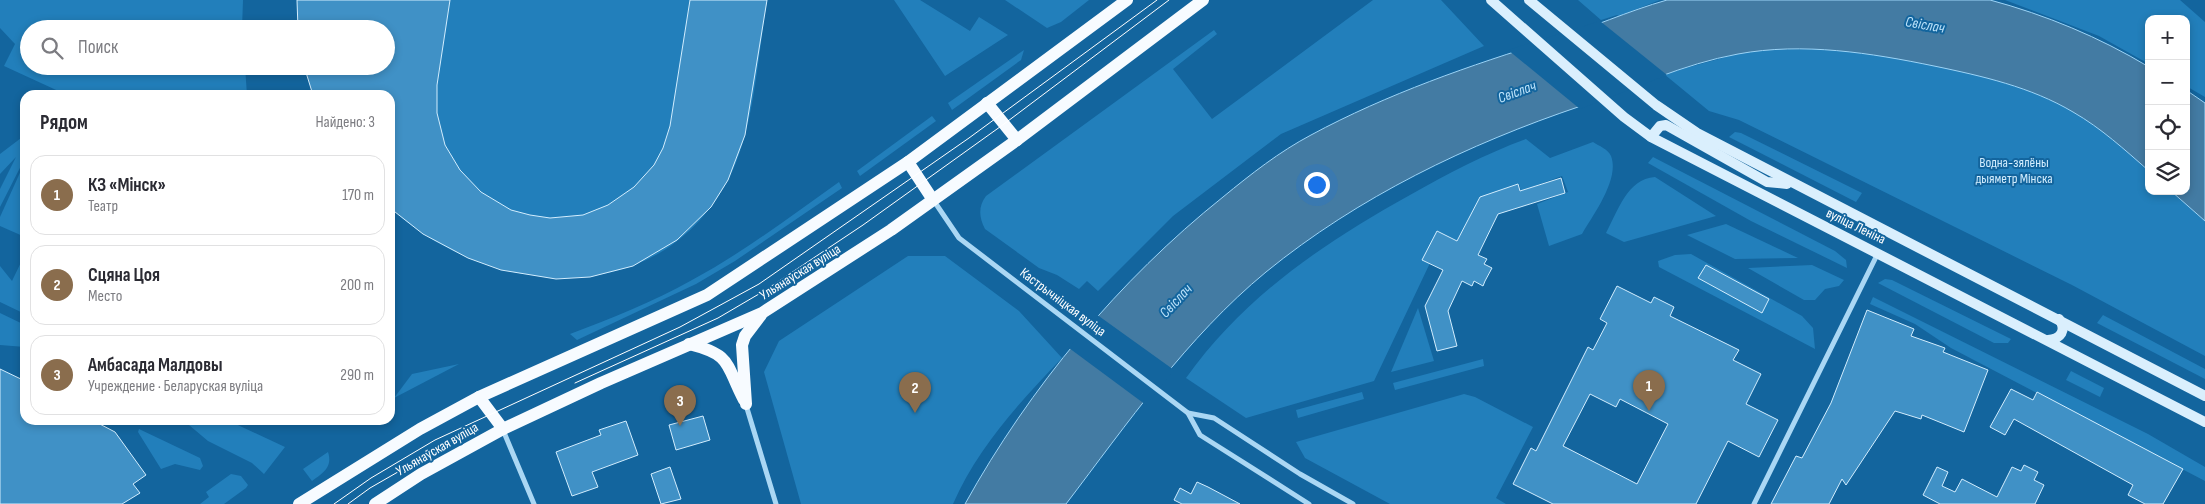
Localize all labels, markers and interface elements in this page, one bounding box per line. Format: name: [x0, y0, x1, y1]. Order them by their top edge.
water label: Свіслач: [1904, 12, 1946, 38]
map controls: [2145, 15, 2190, 195]
button: +: [2145, 15, 2190, 60]
search box: [20, 20, 395, 75]
icon: search: [38, 34, 66, 62]
text: Поиск: [78, 36, 118, 59]
button: −: [2145, 60, 2190, 105]
water label: Свіслач: [1495, 76, 1539, 108]
button: locate: [2145, 105, 2190, 150]
text: Рядом: [40, 110, 88, 135]
text: Найдено: 3: [315, 113, 375, 132]
button: layers: [2145, 150, 2190, 195]
park label: Водна-зялёны дыяметр Мінска: [1975, 154, 2053, 187]
your location: [1304, 172, 1330, 198]
text: КЗ «Мінск»: [88, 174, 166, 197]
text: 1: [54, 186, 60, 205]
text: 170 m: [342, 186, 374, 205]
text: Театр: [88, 197, 118, 216]
street label: вуліца Леніна: [1824, 204, 1888, 248]
street label: Ульянаўская вуліца: [756, 240, 844, 304]
text: Сцяна Цоя: [88, 264, 160, 287]
street label: Кастрычніцкая вуліца: [1017, 264, 1109, 340]
text: 2: [53, 276, 61, 295]
text: 200 m: [340, 276, 374, 295]
water label: Свіслач: [1156, 280, 1196, 322]
text: Место: [88, 287, 122, 306]
text: Амбасада Малдовы: [88, 354, 222, 377]
text: 3: [53, 366, 61, 385]
text: 290 m: [340, 366, 374, 385]
pin: 1: [1633, 370, 1665, 411]
pin: 2: [899, 372, 931, 413]
text: Учреждение · Беларуская вуліца: [88, 377, 263, 396]
pin: 3: [664, 385, 696, 426]
street label: Ульянаўская вуліца: [393, 419, 481, 479]

